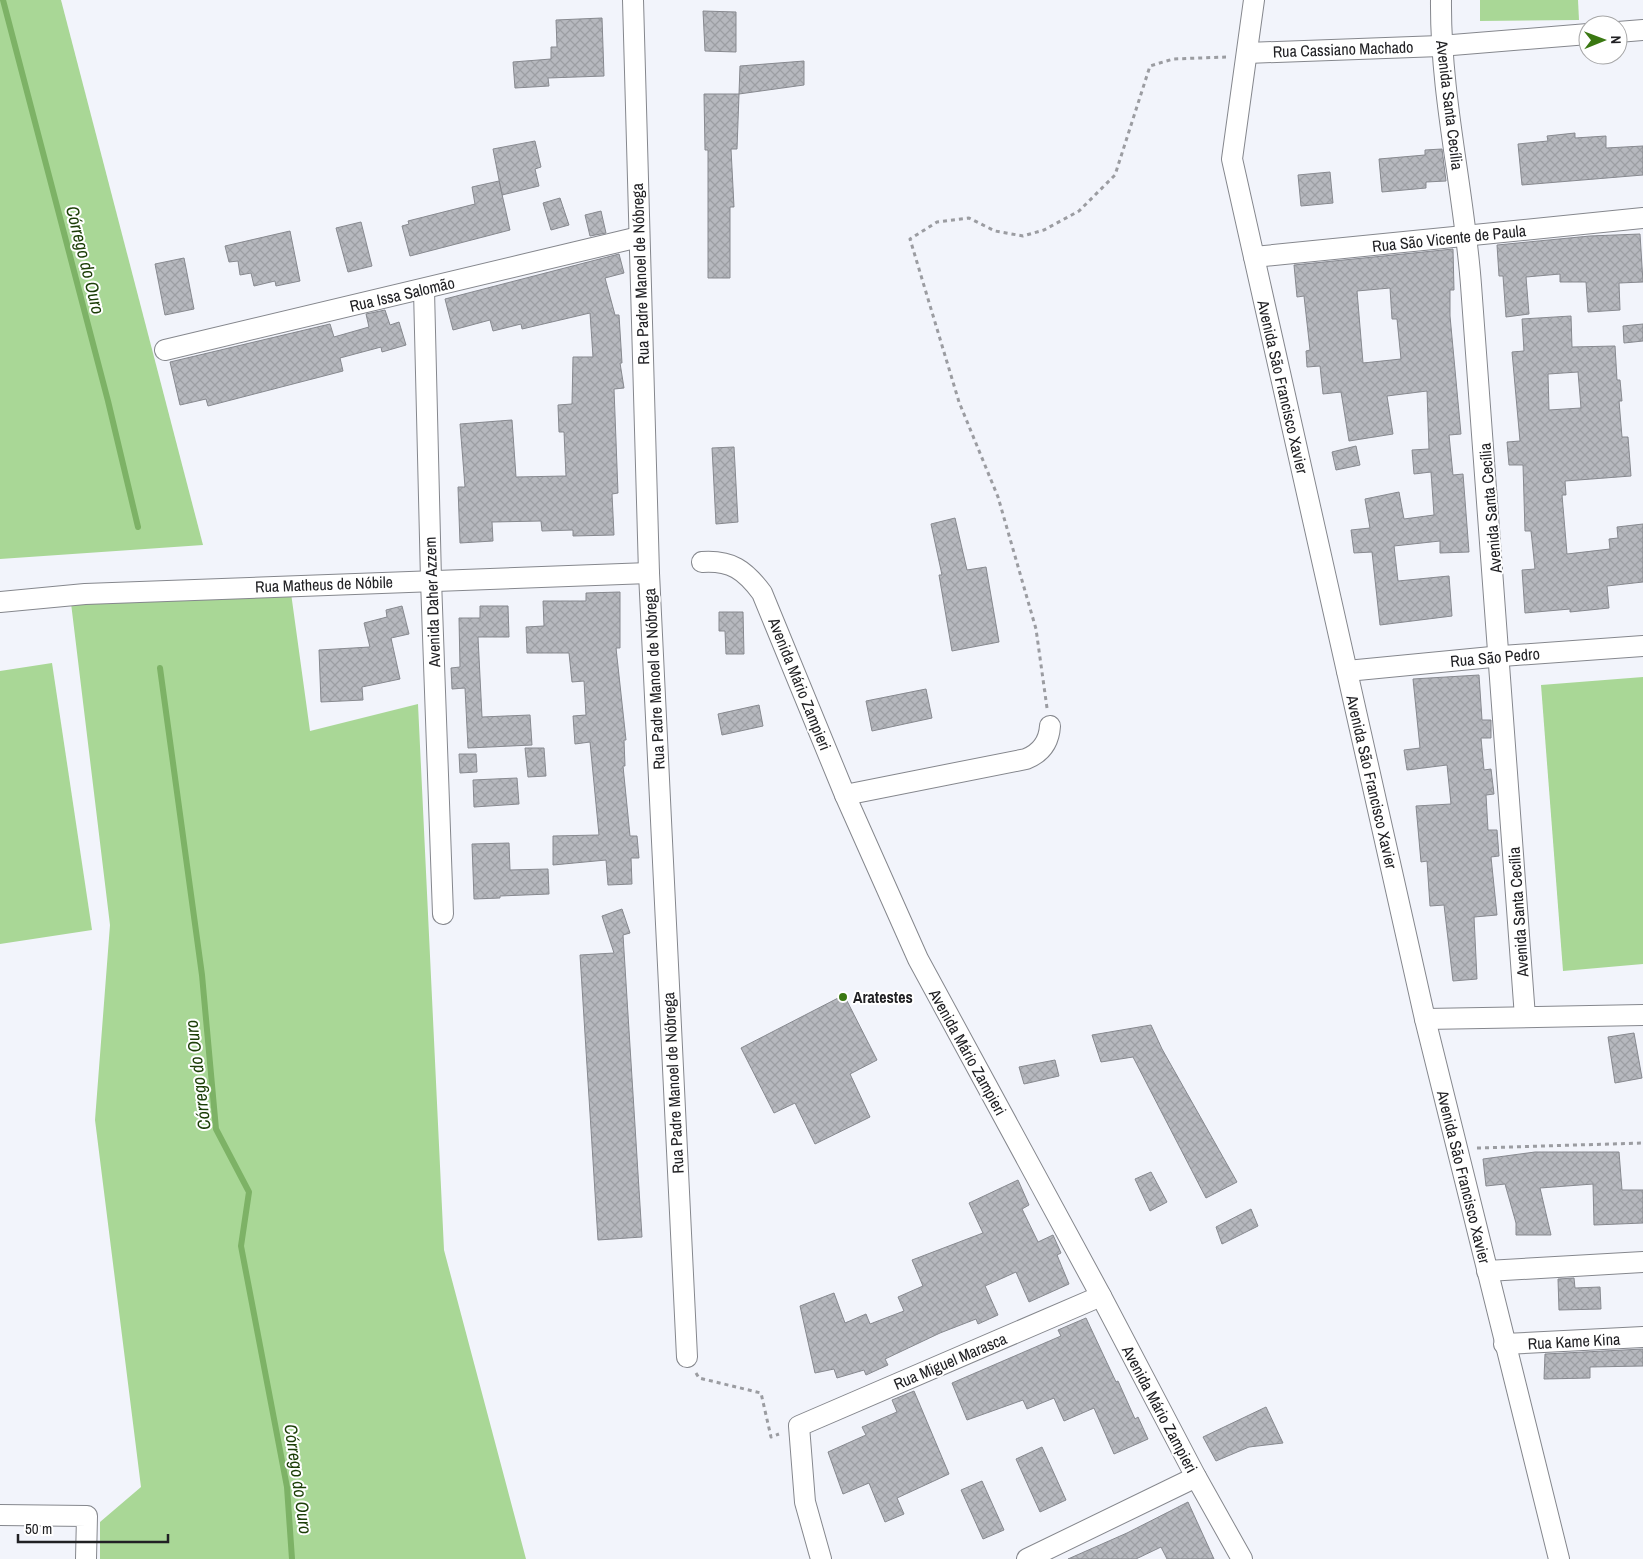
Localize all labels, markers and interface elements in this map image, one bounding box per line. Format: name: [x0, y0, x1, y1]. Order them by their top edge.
north arrow: [1578, 15, 1628, 65]
text: N: [1607, 35, 1625, 44]
street label: Rua Cassiano Machado: [1272, 36, 1414, 62]
street label: Avenida Santa Cecília: [1431, 38, 1469, 172]
street label: Rua Padre Manoel de Nóbrega: [626, 182, 654, 365]
water label: Córrego do Ouro: [60, 203, 111, 317]
street label: Rua São Vicente de Paula: [1371, 219, 1528, 257]
street label: Rua Issa Salomão: [347, 271, 457, 317]
street label: Avenida São Francisco Xavier: [1252, 297, 1314, 477]
street label: Avenida Santa Cecília: [1473, 441, 1507, 575]
street label: Avenida Daher Azzem: [419, 536, 445, 669]
street label: Rua Matheus de Nóbile: [255, 571, 393, 597]
street label: Rua Padre Manoel de Nóbrega: [638, 587, 670, 770]
street label: Avenida Mário Zampieri: [763, 613, 837, 754]
street label: Rua São Pedro: [1449, 642, 1541, 672]
street label: Avenida São Francisco Xavier: [1341, 692, 1403, 872]
street label: Avenida Santa Cecília: [1502, 846, 1534, 979]
street label: Avenida Mário Zampieri: [924, 984, 1012, 1119]
place label: Aratestes: [853, 986, 913, 1008]
street label: Rua Padre Manoel de Nóbrega: [657, 991, 689, 1174]
marker: Aratestes: [837, 991, 849, 1003]
water label: Córrego do Ouro: [178, 1019, 217, 1132]
street label: Avenida São Francisco Xavier: [1432, 1087, 1496, 1266]
street label: Rua Miguel Marasca: [890, 1327, 1011, 1395]
street label: Rua Kame Kina: [1527, 1328, 1622, 1354]
street label: Avenida Mário Zampieri: [1117, 1341, 1203, 1477]
water label: Córrego do Ouro: [278, 1422, 319, 1536]
scale bar: [18, 1512, 168, 1544]
text: 50 m: [25, 1518, 52, 1539]

